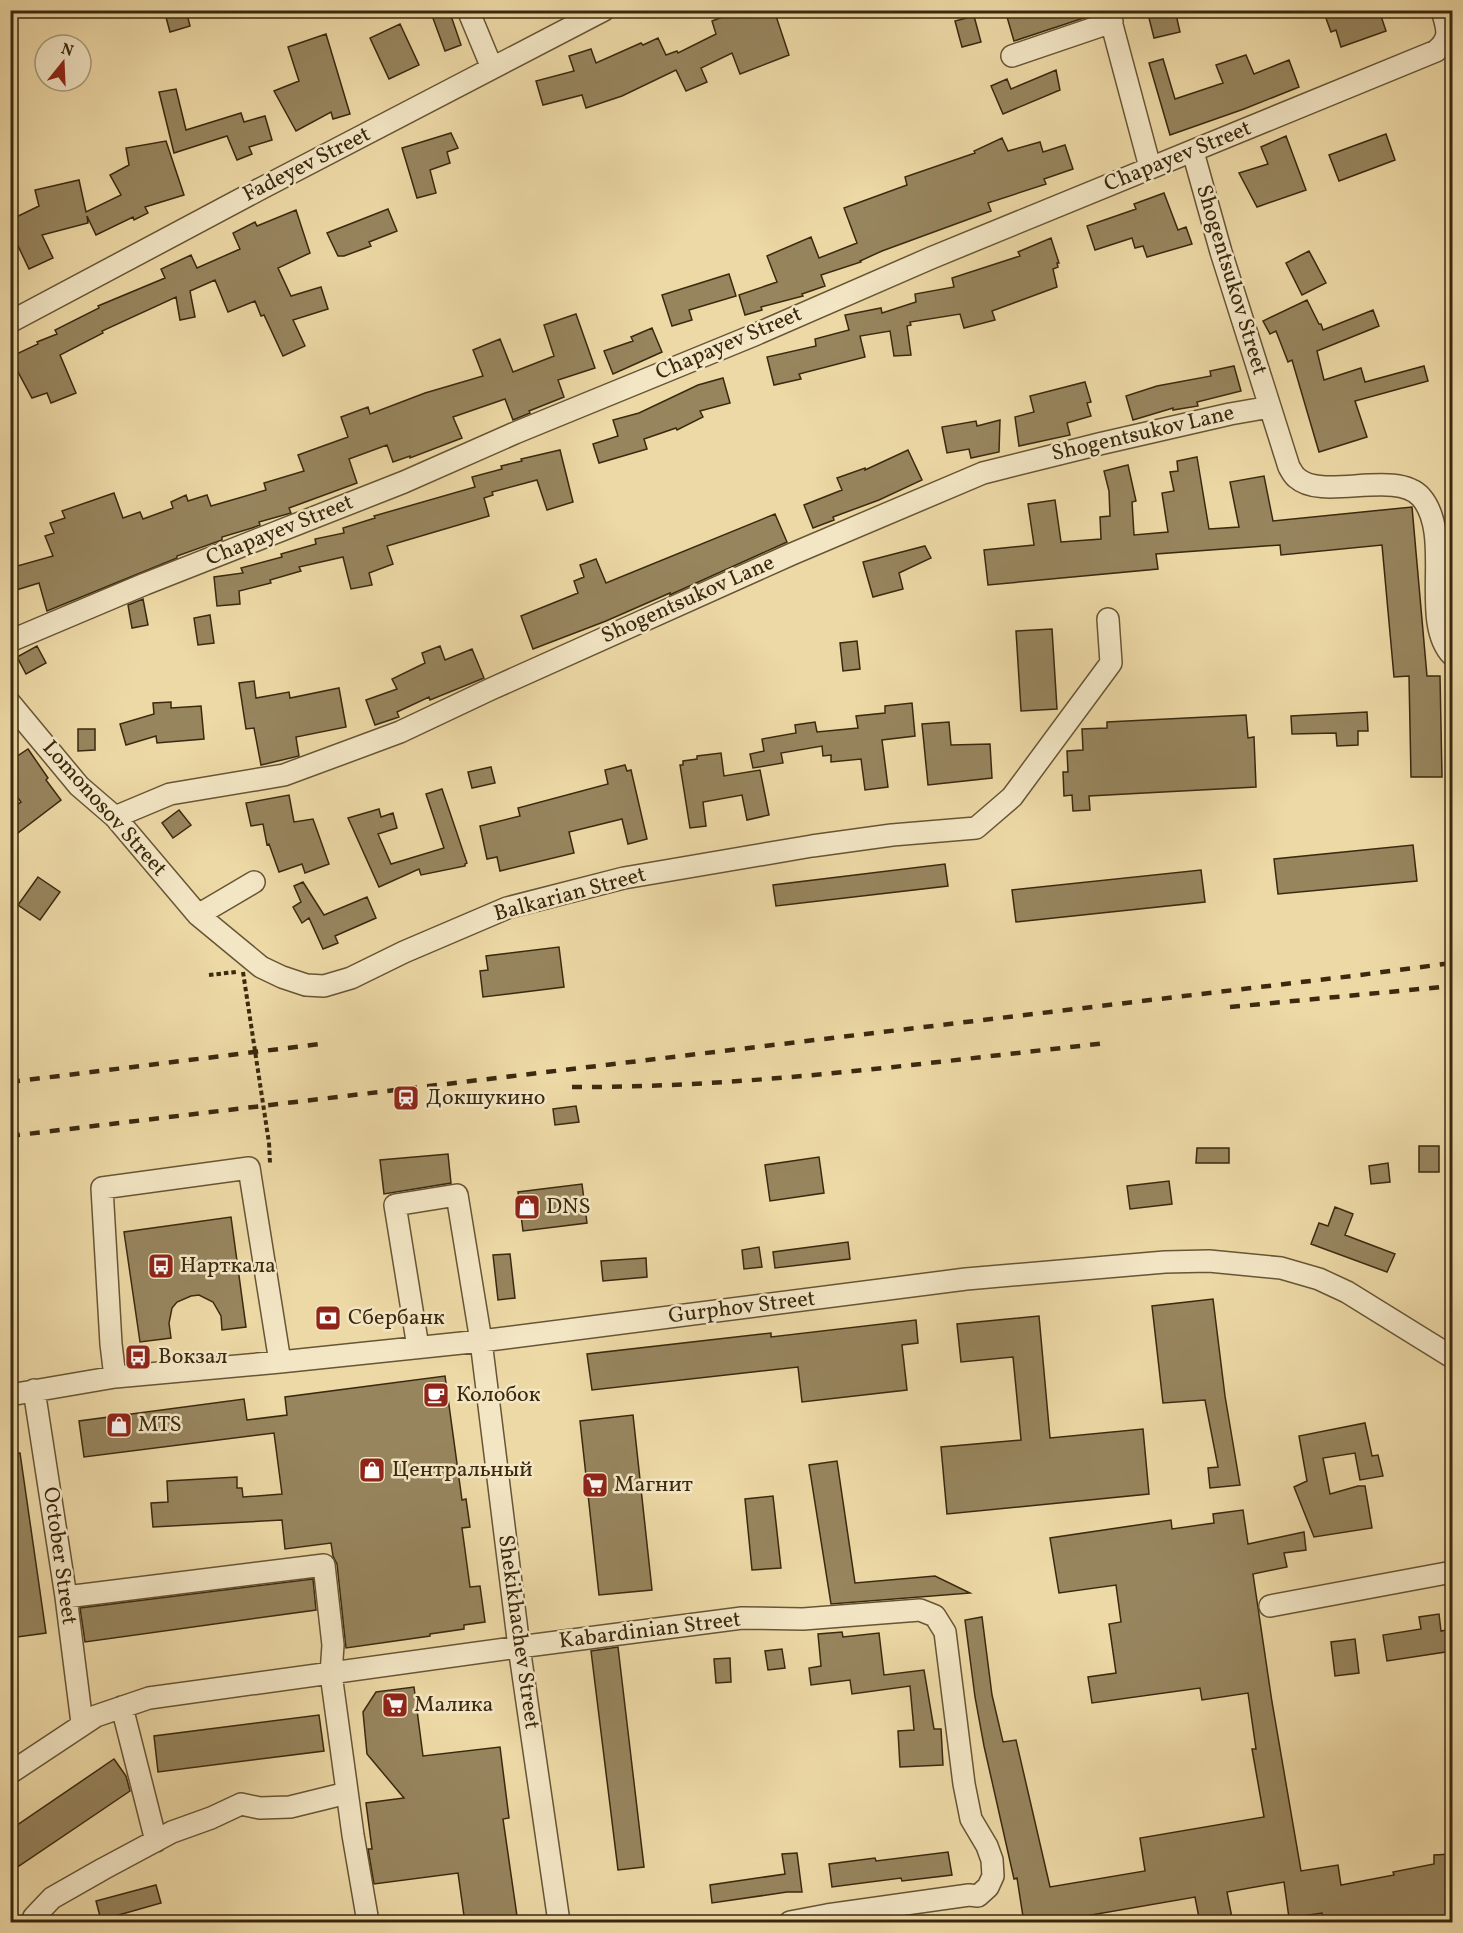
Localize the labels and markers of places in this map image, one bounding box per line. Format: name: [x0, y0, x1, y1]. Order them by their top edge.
station icon: Докшукино: [391, 1083, 421, 1113]
place label: Докшукино: [426, 1083, 546, 1114]
shop icon: DNS: [512, 1192, 542, 1222]
place label: DNS: [546, 1192, 591, 1223]
bus stop icon: Нарткала: [146, 1251, 176, 1281]
place label: Нарткала: [180, 1251, 276, 1282]
bank icon: Сбербанк: [313, 1303, 343, 1333]
place label: Сбербанк: [348, 1303, 445, 1334]
bus stop icon: Вокзал: [123, 1342, 153, 1372]
place label: Вокзал: [158, 1342, 228, 1373]
cafe icon: Колобок: [421, 1380, 451, 1410]
place label: Колобок: [456, 1380, 541, 1411]
shop icon: MTS: [104, 1410, 134, 1440]
place label: MTS: [138, 1410, 182, 1441]
shop icon: Центральный: [357, 1455, 387, 1485]
place label: Центральный: [392, 1455, 533, 1486]
supermarket icon: Магнит: [580, 1470, 610, 1500]
place label: Магнит: [614, 1470, 693, 1501]
supermarket icon: Малика: [380, 1690, 410, 1720]
place label: Малика: [414, 1690, 494, 1721]

